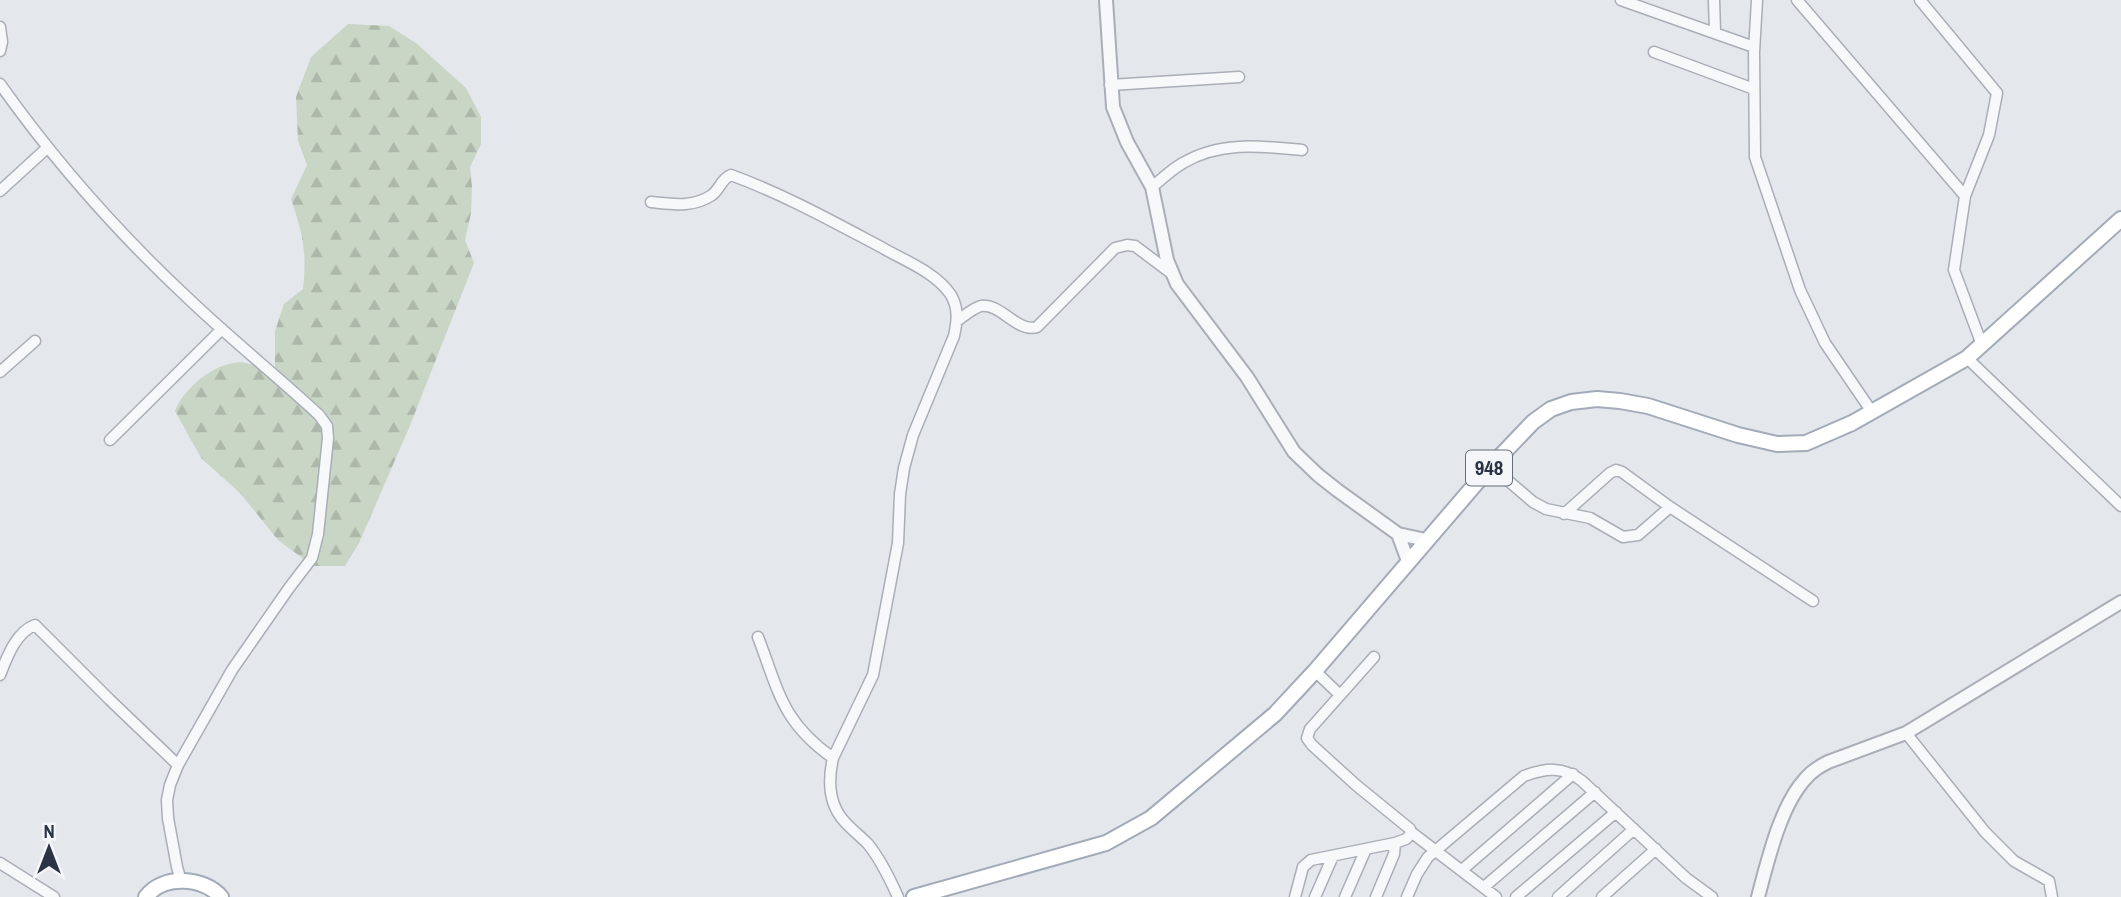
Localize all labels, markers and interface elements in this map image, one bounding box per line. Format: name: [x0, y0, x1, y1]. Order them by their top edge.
road number: 948: [1466, 450, 1512, 486]
north arrow: [14, 813, 84, 883]
text: N: [43, 818, 55, 844]

